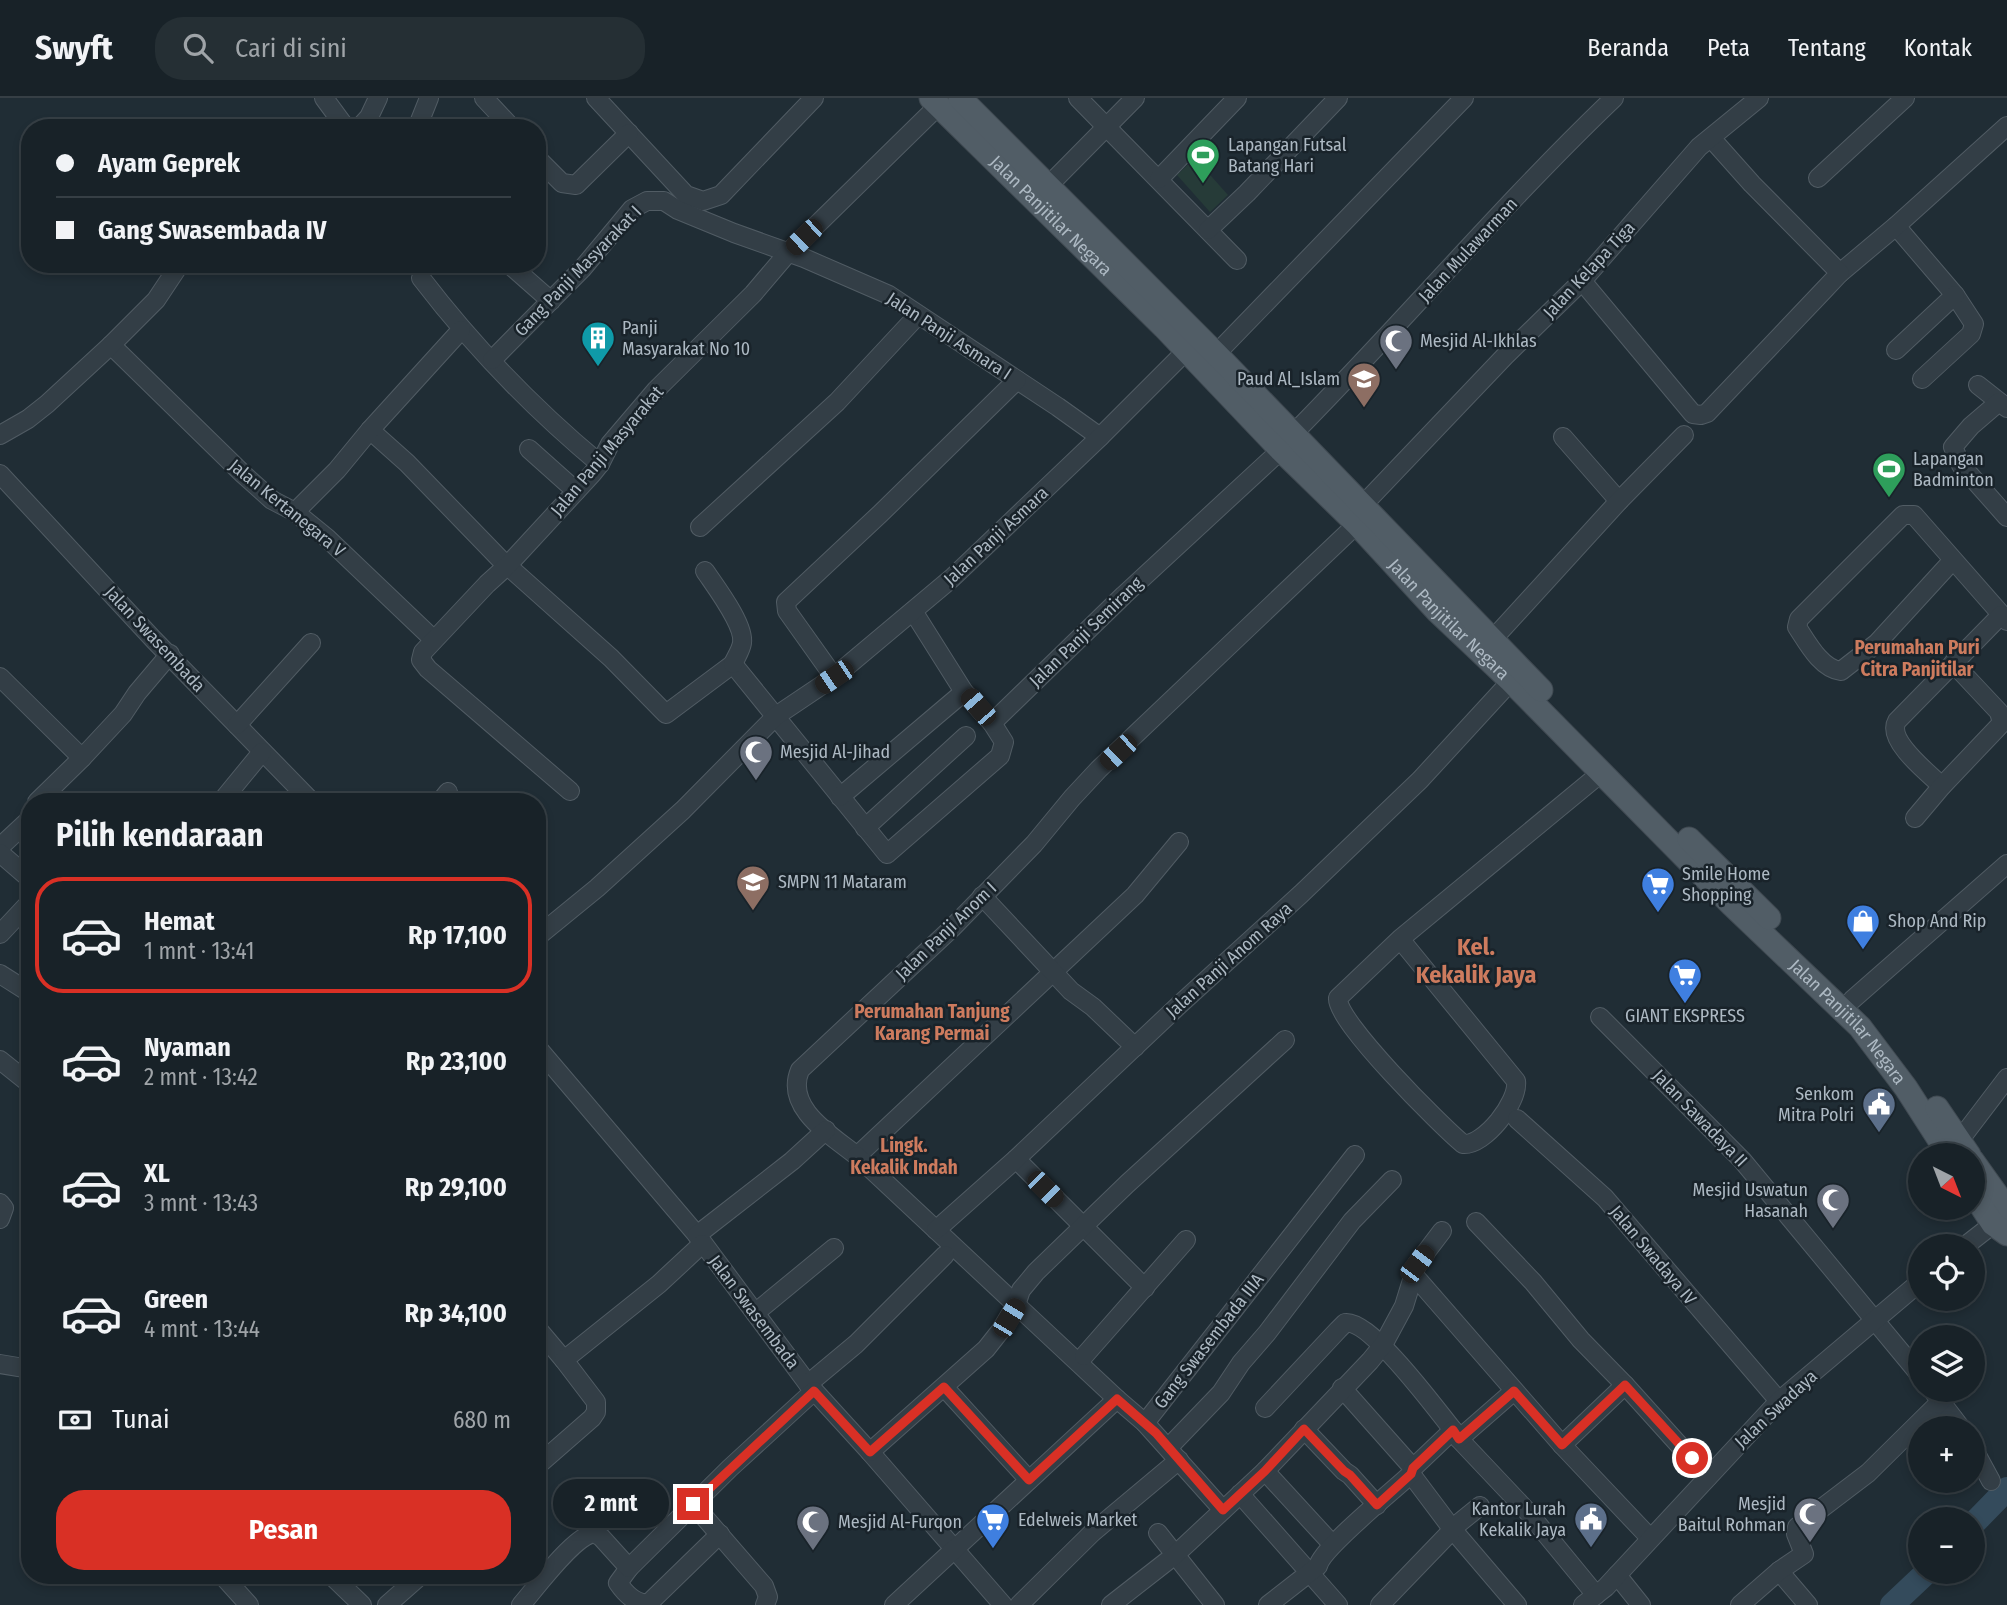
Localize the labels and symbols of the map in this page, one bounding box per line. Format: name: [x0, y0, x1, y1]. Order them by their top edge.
place label: Lapangan Futsal Batang Hari: [1228, 134, 1347, 177]
sports icon: Lapangan Futsal Batang Hari: [1184, 136, 1222, 185]
street label: Jalan Panjitilar Negara: [985, 151, 1117, 281]
street label: Jalan Mulawarman: [1414, 193, 1522, 307]
street label: Gang Panji Masyarakat I: [510, 201, 646, 341]
car: [782, 215, 827, 259]
street label: Jalan Kelapa Tiga: [1538, 217, 1640, 323]
street label: Jalan Panji Asmara I: [883, 288, 1015, 384]
place label: Panji Masyarakat No 10: [622, 317, 750, 360]
building icon: Panji Masyarakat No 10: [579, 319, 617, 368]
mosque icon: Mesjid Al-Ikhlas: [1377, 322, 1415, 371]
place label: Mesjid Al-Ikhlas: [1420, 330, 1537, 352]
school or university icon: Paud Al_Islam: [1345, 360, 1383, 409]
place label: Paud Al_Islam: [1237, 368, 1340, 390]
street label: Jalan Panji Masyarakat: [546, 381, 668, 521]
place label: Lapangan Badminton: [1913, 448, 1994, 491]
sports icon: Lapangan Badminton: [1870, 450, 1908, 499]
street label: Jalan Kertanegara V: [224, 454, 350, 562]
street label: Jalan Panji Asmara: [939, 482, 1053, 590]
street label: Jalan Panjitilar Negara: [1384, 554, 1514, 685]
street label: Jalan Panji Semirang: [1025, 572, 1148, 692]
street label: Jalan Swasembada: [100, 581, 210, 697]
district label: Perumahan Puri Citra Panjitilar: [1854, 636, 1980, 681]
car: [811, 657, 858, 697]
car: [957, 684, 1000, 730]
car: [1096, 730, 1141, 774]
mosque icon: Mesjid Al-Jihad: [737, 733, 775, 782]
place label: Mesjid Al-Jihad: [780, 741, 890, 763]
school or university icon: SMPN 11 Mataram: [734, 863, 772, 912]
place label: Smile Home Shopping: [1682, 863, 1770, 906]
supermarket icon: Smile Home Shopping: [1639, 865, 1677, 914]
place label: SMPN 11 Mataram: [778, 871, 907, 893]
street label: Jalan Panji Anom I: [891, 877, 1001, 985]
street label: Jalan Panji Anom Raya: [1161, 897, 1297, 1022]
shop icon: Shop And Rip: [1844, 902, 1882, 951]
place label: Shop And Rip: [1888, 910, 1986, 932]
district label: Kel. Kekalik Jaya: [1416, 933, 1536, 989]
street label: Jalan Panjitilar Negara: [1785, 955, 1911, 1089]
supermarket icon: GIANT EKSPRESS: [1666, 956, 1704, 1005]
district label: Perumahan Tanjung Karang Permai: [854, 1000, 1010, 1045]
place label: GIANT EKSPRESS: [1625, 1005, 1745, 1027]
street label: Jalan Sawadaya II: [1648, 1065, 1752, 1171]
place label: Senkom Mitra Polri: [1778, 1083, 1854, 1126]
public building icon: Senkom Mitra Polri: [1860, 1085, 1898, 1134]
district label: Lingk. Kekalik Indah: [850, 1134, 958, 1179]
north arrow: [1908, 1143, 1984, 1220]
car: [1023, 1167, 1068, 1211]
place label: Mesjid Uswatun Hasanah: [1692, 1179, 1808, 1222]
mosque icon: Mesjid Uswatun Hasanah: [1814, 1181, 1852, 1230]
street label: Jalan Swadaya IV: [1605, 1201, 1701, 1310]
car: [1396, 1241, 1439, 1287]
street label: Jalan Swasembada: [704, 1251, 804, 1373]
street label: Gang Swasembada IIIA: [1149, 1269, 1269, 1413]
car: [990, 1295, 1029, 1341]
street label: Jalan Swadaya: [1730, 1365, 1822, 1453]
route start: [1676, 1442, 1708, 1474]
callout: 2 mnt: [553, 1480, 668, 1528]
route end: [677, 1488, 709, 1520]
place label: Mesjid Baitul Rohman: [1678, 1493, 1786, 1536]
mosque icon: Mesjid Baitul Rohman: [1791, 1495, 1829, 1544]
place label: Kantor Lurah Kekalik Jaya: [1472, 1498, 1566, 1541]
public building icon: Kantor Lurah Kekalik Jaya: [1572, 1500, 1610, 1549]
supermarket icon: Edelweis Market: [974, 1501, 1012, 1550]
mosque icon: Mesjid Al-Furqon: [794, 1503, 832, 1552]
place label: Edelweis Market: [1018, 1509, 1138, 1531]
place label: Mesjid Al-Furqon: [838, 1511, 962, 1533]

